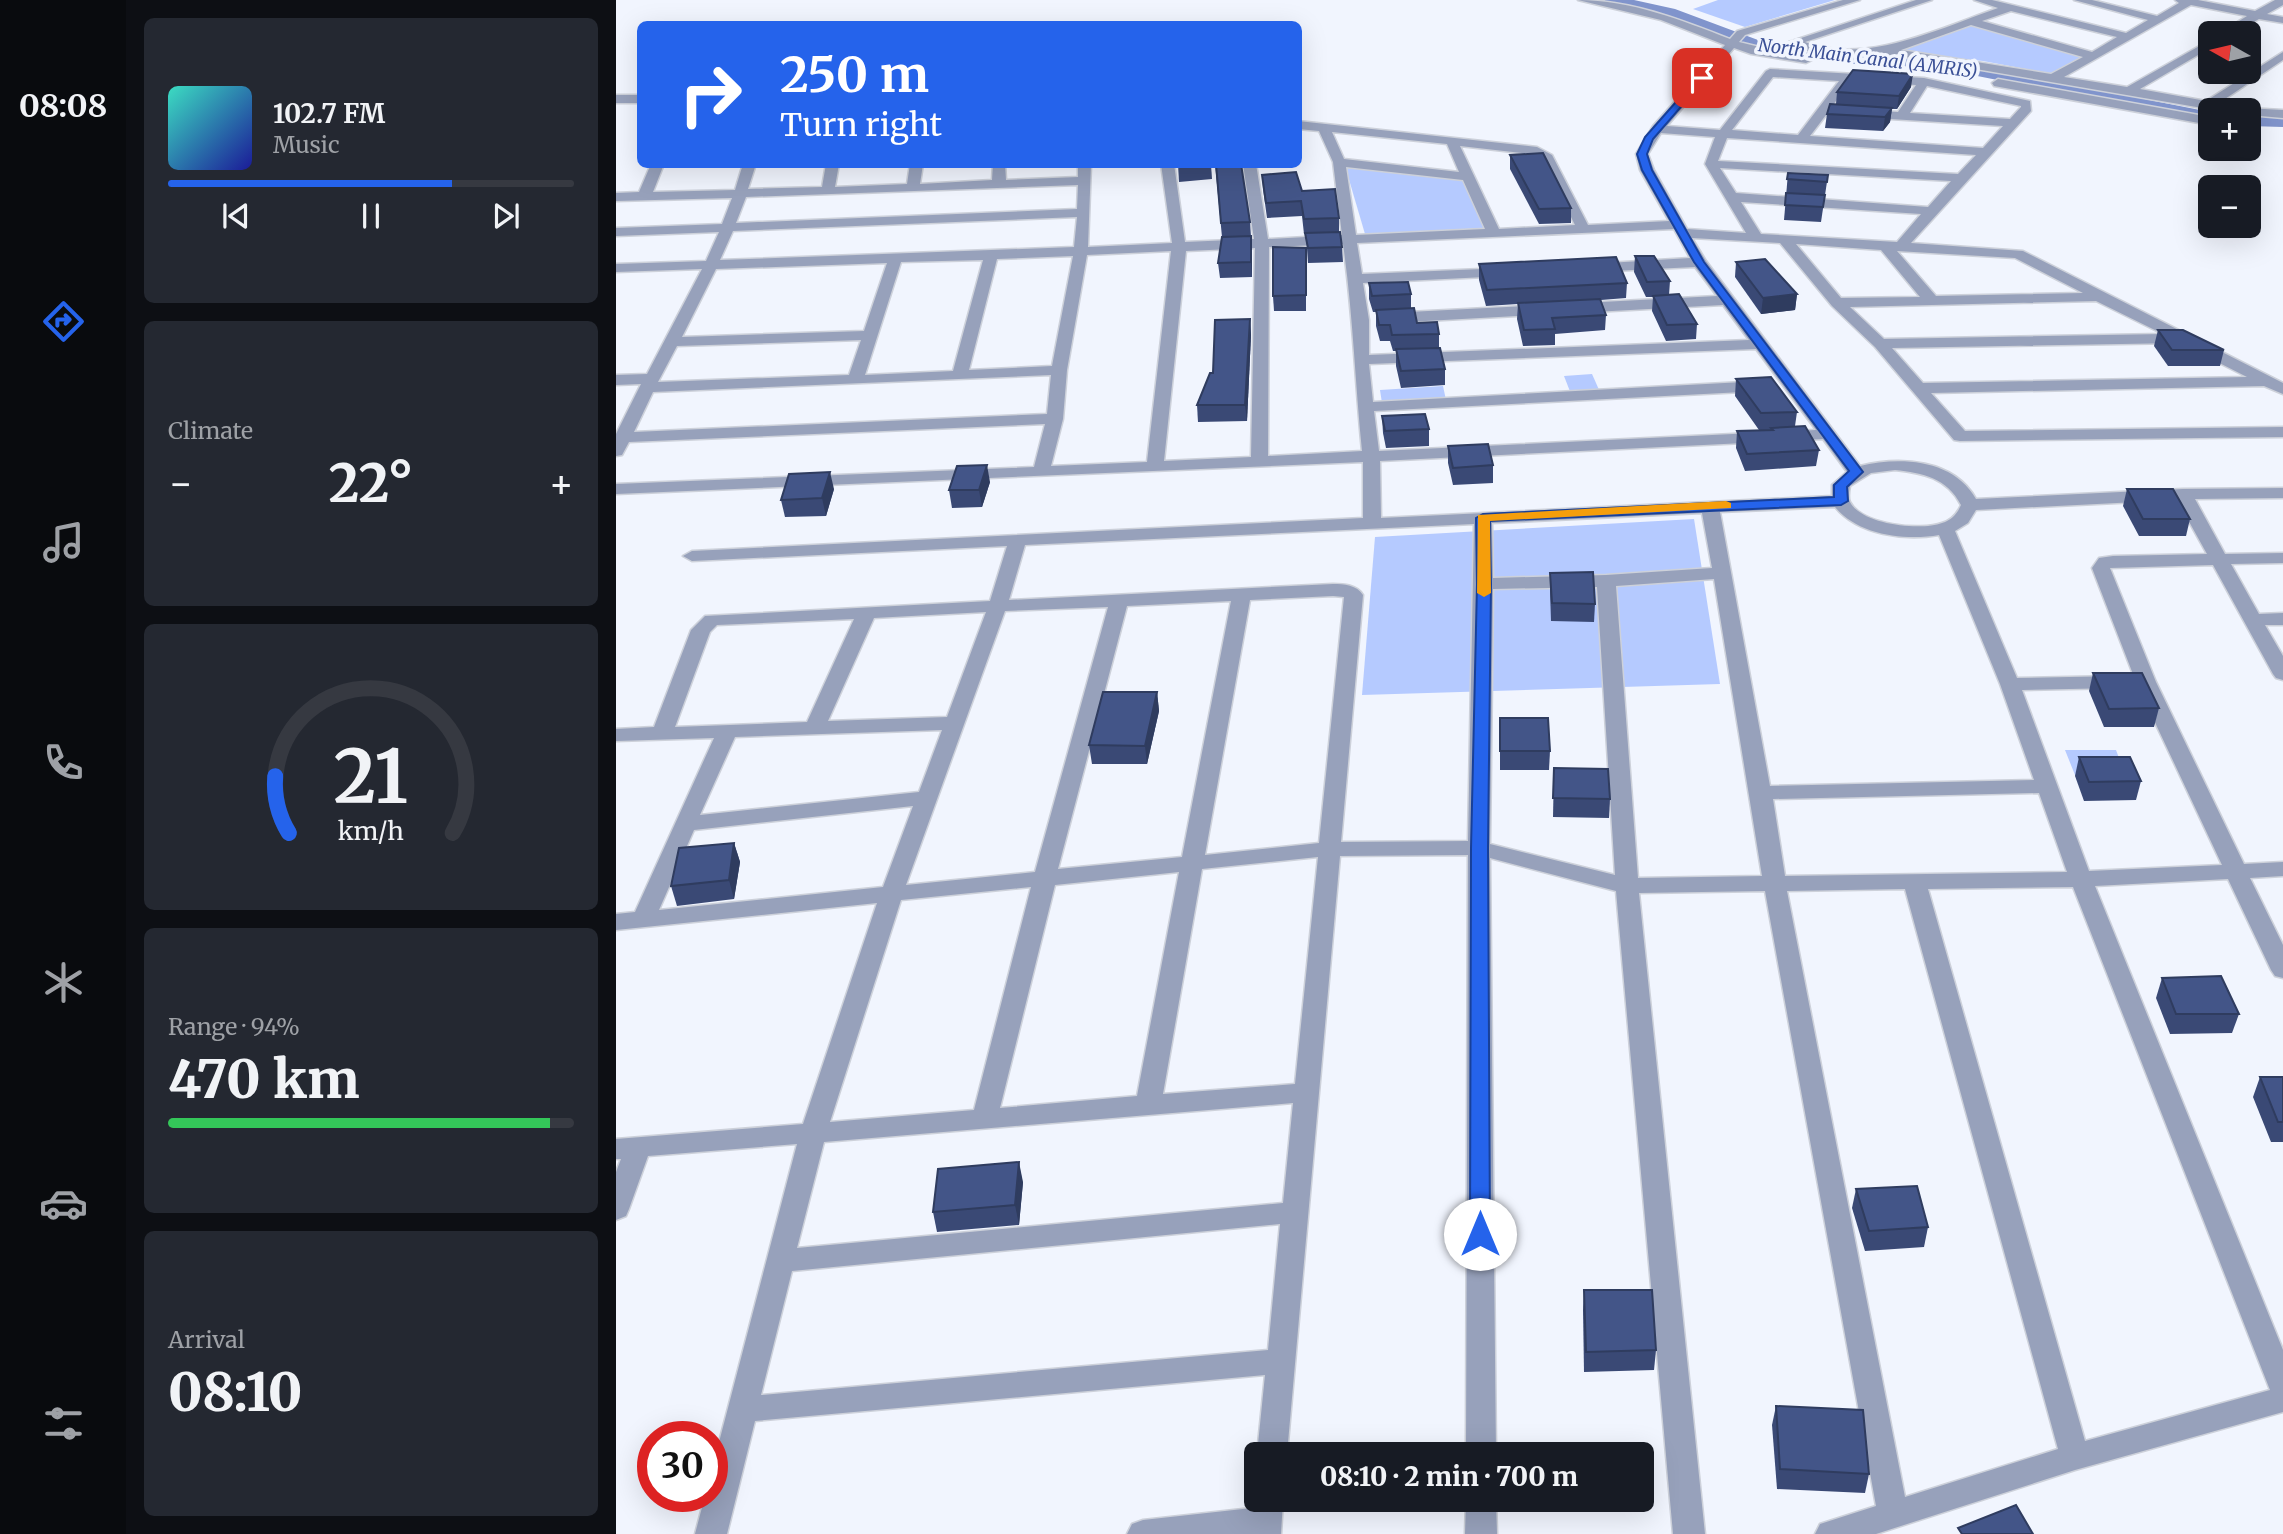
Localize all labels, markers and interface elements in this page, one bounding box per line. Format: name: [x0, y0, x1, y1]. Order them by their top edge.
north arrow: [2198, 21, 2261, 84]
map controls: [2198, 21, 2261, 238]
water label: North Main Canal (AMRIS): [1757, 33, 1979, 83]
text: 250 m: [780, 44, 929, 105]
pin: [1672, 48, 1732, 108]
icon: right: [665, 49, 756, 140]
icon: arrive: [1683, 59, 1721, 97]
text: 08:08: [19, 86, 107, 126]
text: 102.7 FM: [273, 97, 385, 130]
button: +: [2198, 98, 2261, 161]
text: Turn right: [780, 105, 942, 145]
text: Music: [273, 130, 340, 159]
button: −: [2198, 175, 2261, 238]
icon: previous: [217, 197, 255, 235]
icon: pause: [352, 197, 390, 235]
icon: next: [487, 197, 525, 235]
icon: directions: [39, 297, 88, 346]
text: Climate: [168, 416, 253, 445]
text: 22°: [329, 451, 413, 516]
text: −: [168, 460, 193, 507]
text: +: [549, 460, 574, 507]
icon: music: [39, 518, 88, 567]
text: 21: [334, 731, 408, 823]
icon: phone: [39, 738, 88, 787]
text: km/h: [338, 815, 404, 847]
icon: climate: [39, 958, 88, 1007]
text: Range · 94%: [168, 1012, 300, 1041]
text: 470 km: [168, 1047, 360, 1112]
icon: car: [39, 1179, 88, 1228]
position arrow: [1443, 1197, 1517, 1271]
text: Arrival: [168, 1325, 245, 1354]
text: 08:10: [168, 1360, 303, 1425]
icon: filters: [39, 1399, 88, 1448]
speed limit sign: 30: [637, 1421, 728, 1512]
text: 08:10 · 2 min · 700 m: [1320, 1460, 1578, 1493]

